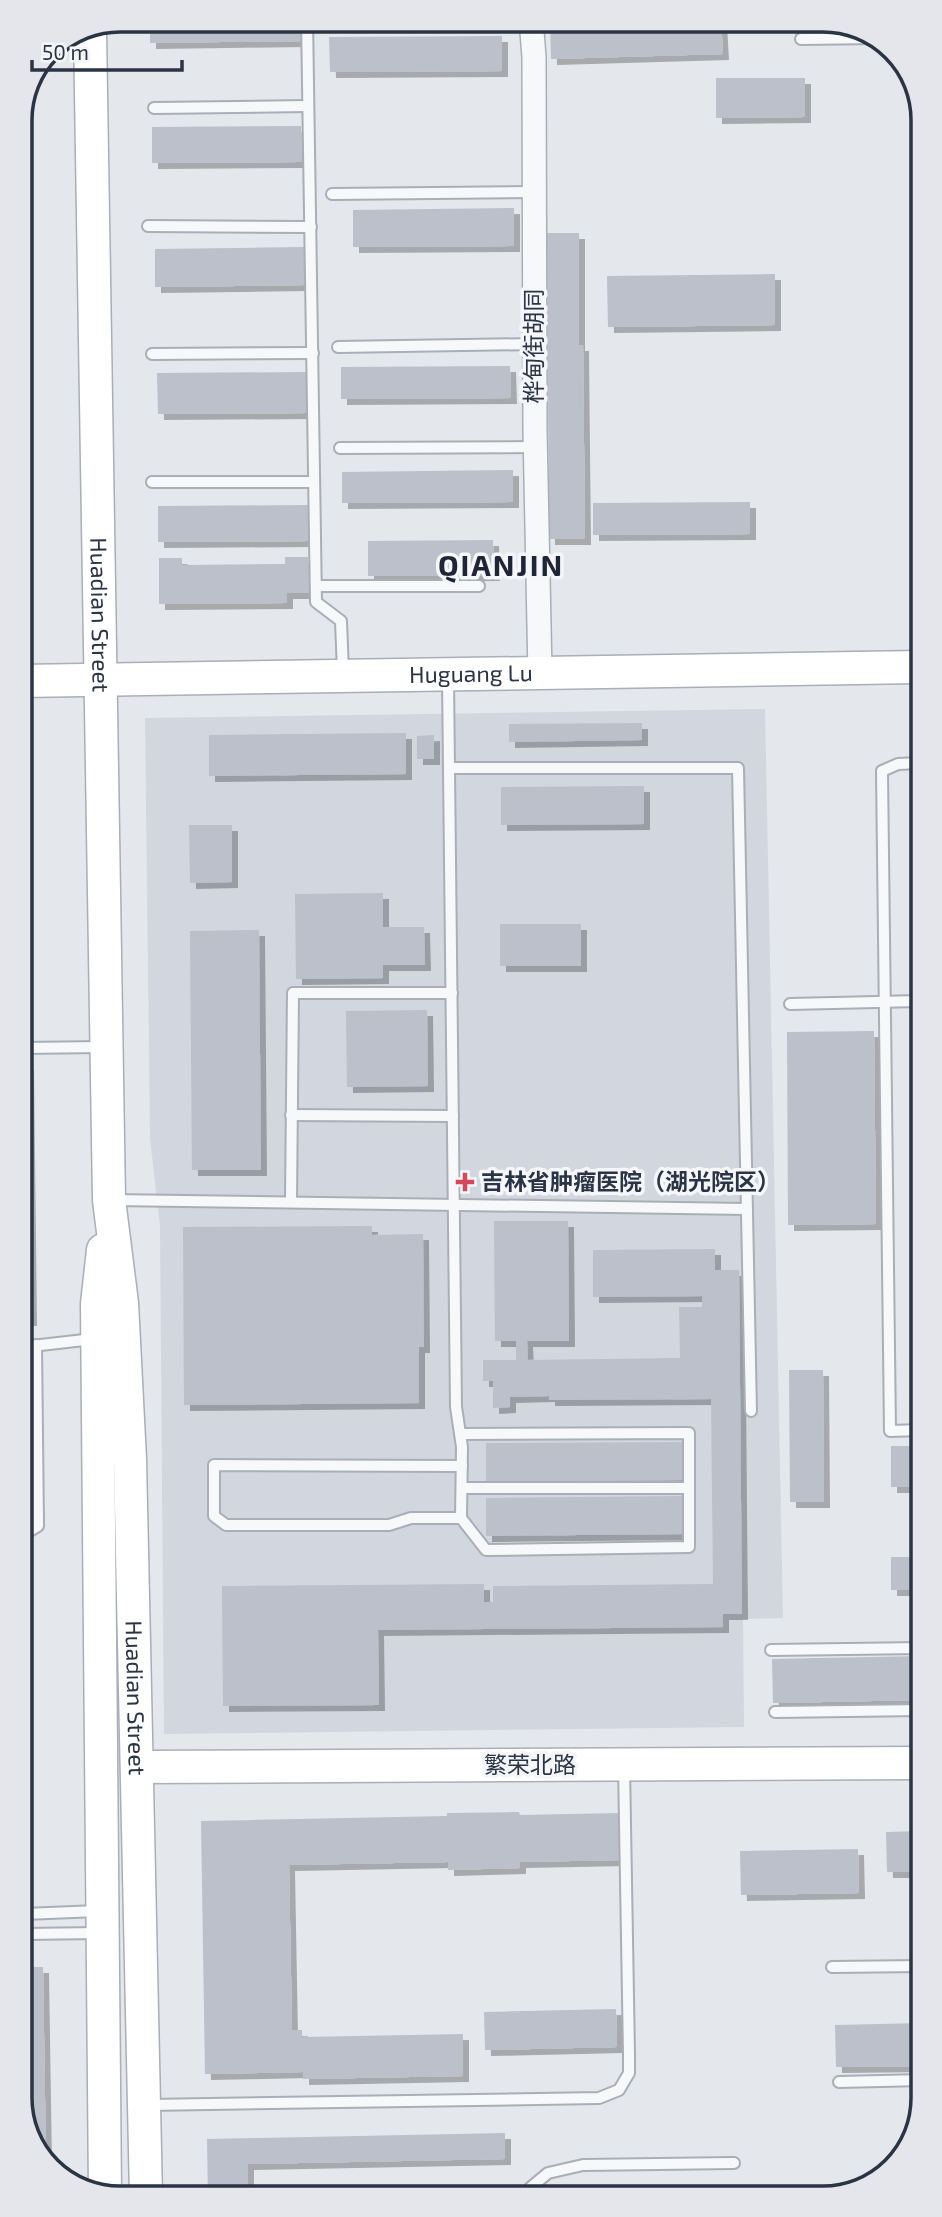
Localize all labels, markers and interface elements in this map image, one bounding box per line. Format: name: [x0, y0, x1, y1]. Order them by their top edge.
scale bar: [32, 28, 182, 72]
text: 50 m: [42, 39, 89, 64]
street label: 桦甸街胡同: [519, 289, 547, 404]
street label: Huadian Street: [85, 537, 116, 693]
district label: QIANJIN: [438, 546, 564, 583]
street label: Huguang Lu: [409, 658, 533, 688]
place label: 吉林省肿瘤医院（湖光院区）: [481, 1167, 780, 1195]
marker: 吉林省肿瘤医院（湖光院区）: [455, 1172, 475, 1192]
street label: Huadian Street: [120, 1620, 152, 1776]
street label: 繁荣北路: [484, 1750, 576, 1778]

